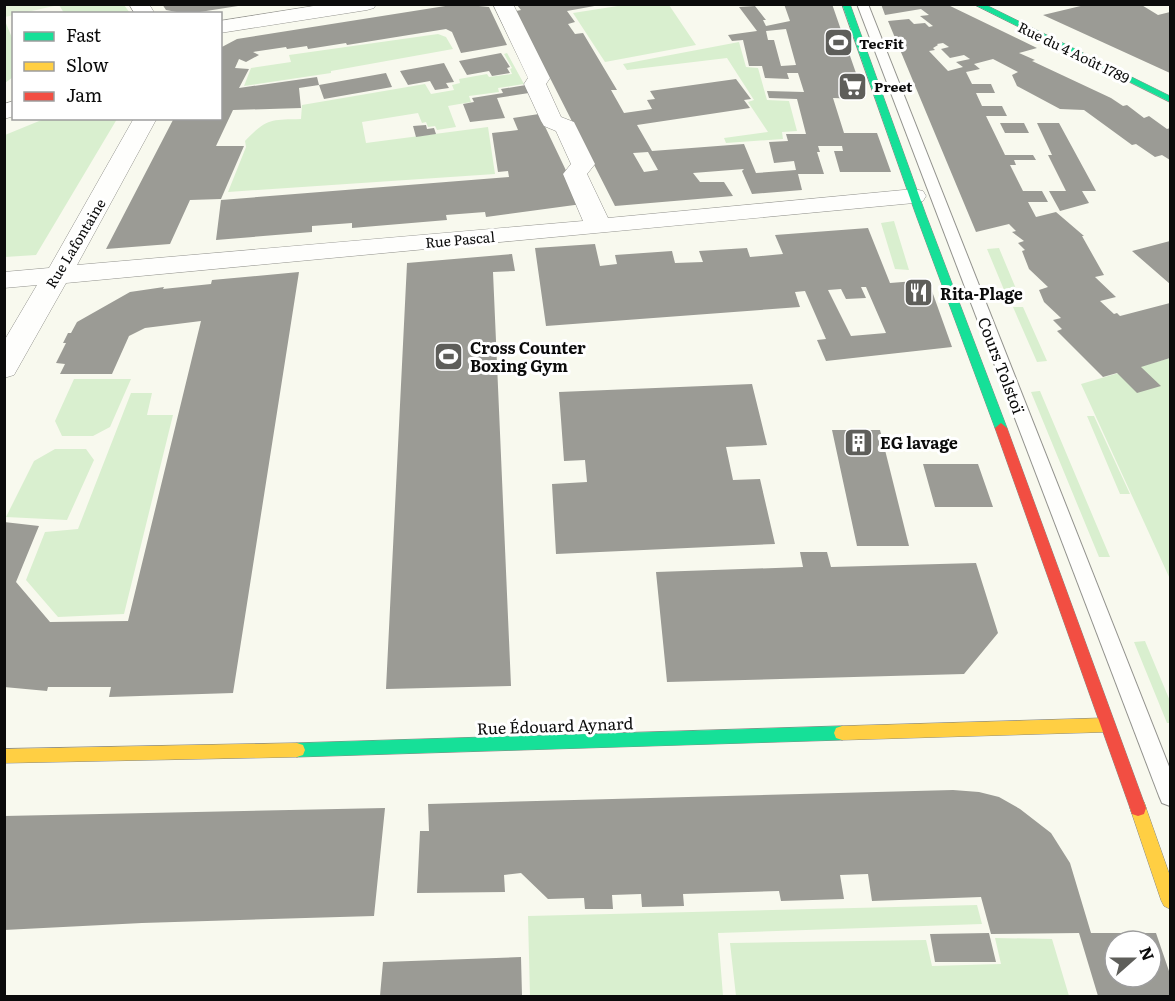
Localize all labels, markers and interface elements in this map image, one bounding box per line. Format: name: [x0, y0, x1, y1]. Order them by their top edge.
legend: [12, 12, 222, 120]
street label: Rue du 4 Août 1789: [1015, 16, 1133, 88]
text: Fast: [66, 21, 102, 48]
sports icon: TecFit: [822, 27, 854, 59]
place label: TecFit: [859, 33, 905, 53]
text: Slow: [66, 51, 109, 78]
supermarket icon: Preet: [837, 70, 869, 102]
place label: Preet: [874, 76, 913, 96]
text: Jam: [66, 81, 102, 108]
street label: Rue Lafontaine: [40, 194, 110, 292]
street label: Rue Pascal: [424, 226, 496, 252]
restaurant icon: Rita-Plage: [903, 277, 935, 309]
place label: Rita-Plage: [940, 281, 1023, 305]
street label: Cours Tolstoï: [973, 313, 1031, 417]
place label: Cross Counter Boxing Gym: [470, 335, 586, 377]
sports icon: Cross Counter Boxing Gym: [433, 340, 465, 372]
building icon: EG lavage: [843, 426, 875, 458]
place label: EG lavage: [880, 430, 958, 454]
street label: Rue Édouard Aynard: [476, 710, 634, 740]
north arrow: [1103, 929, 1163, 989]
text: N: [1134, 943, 1162, 964]

